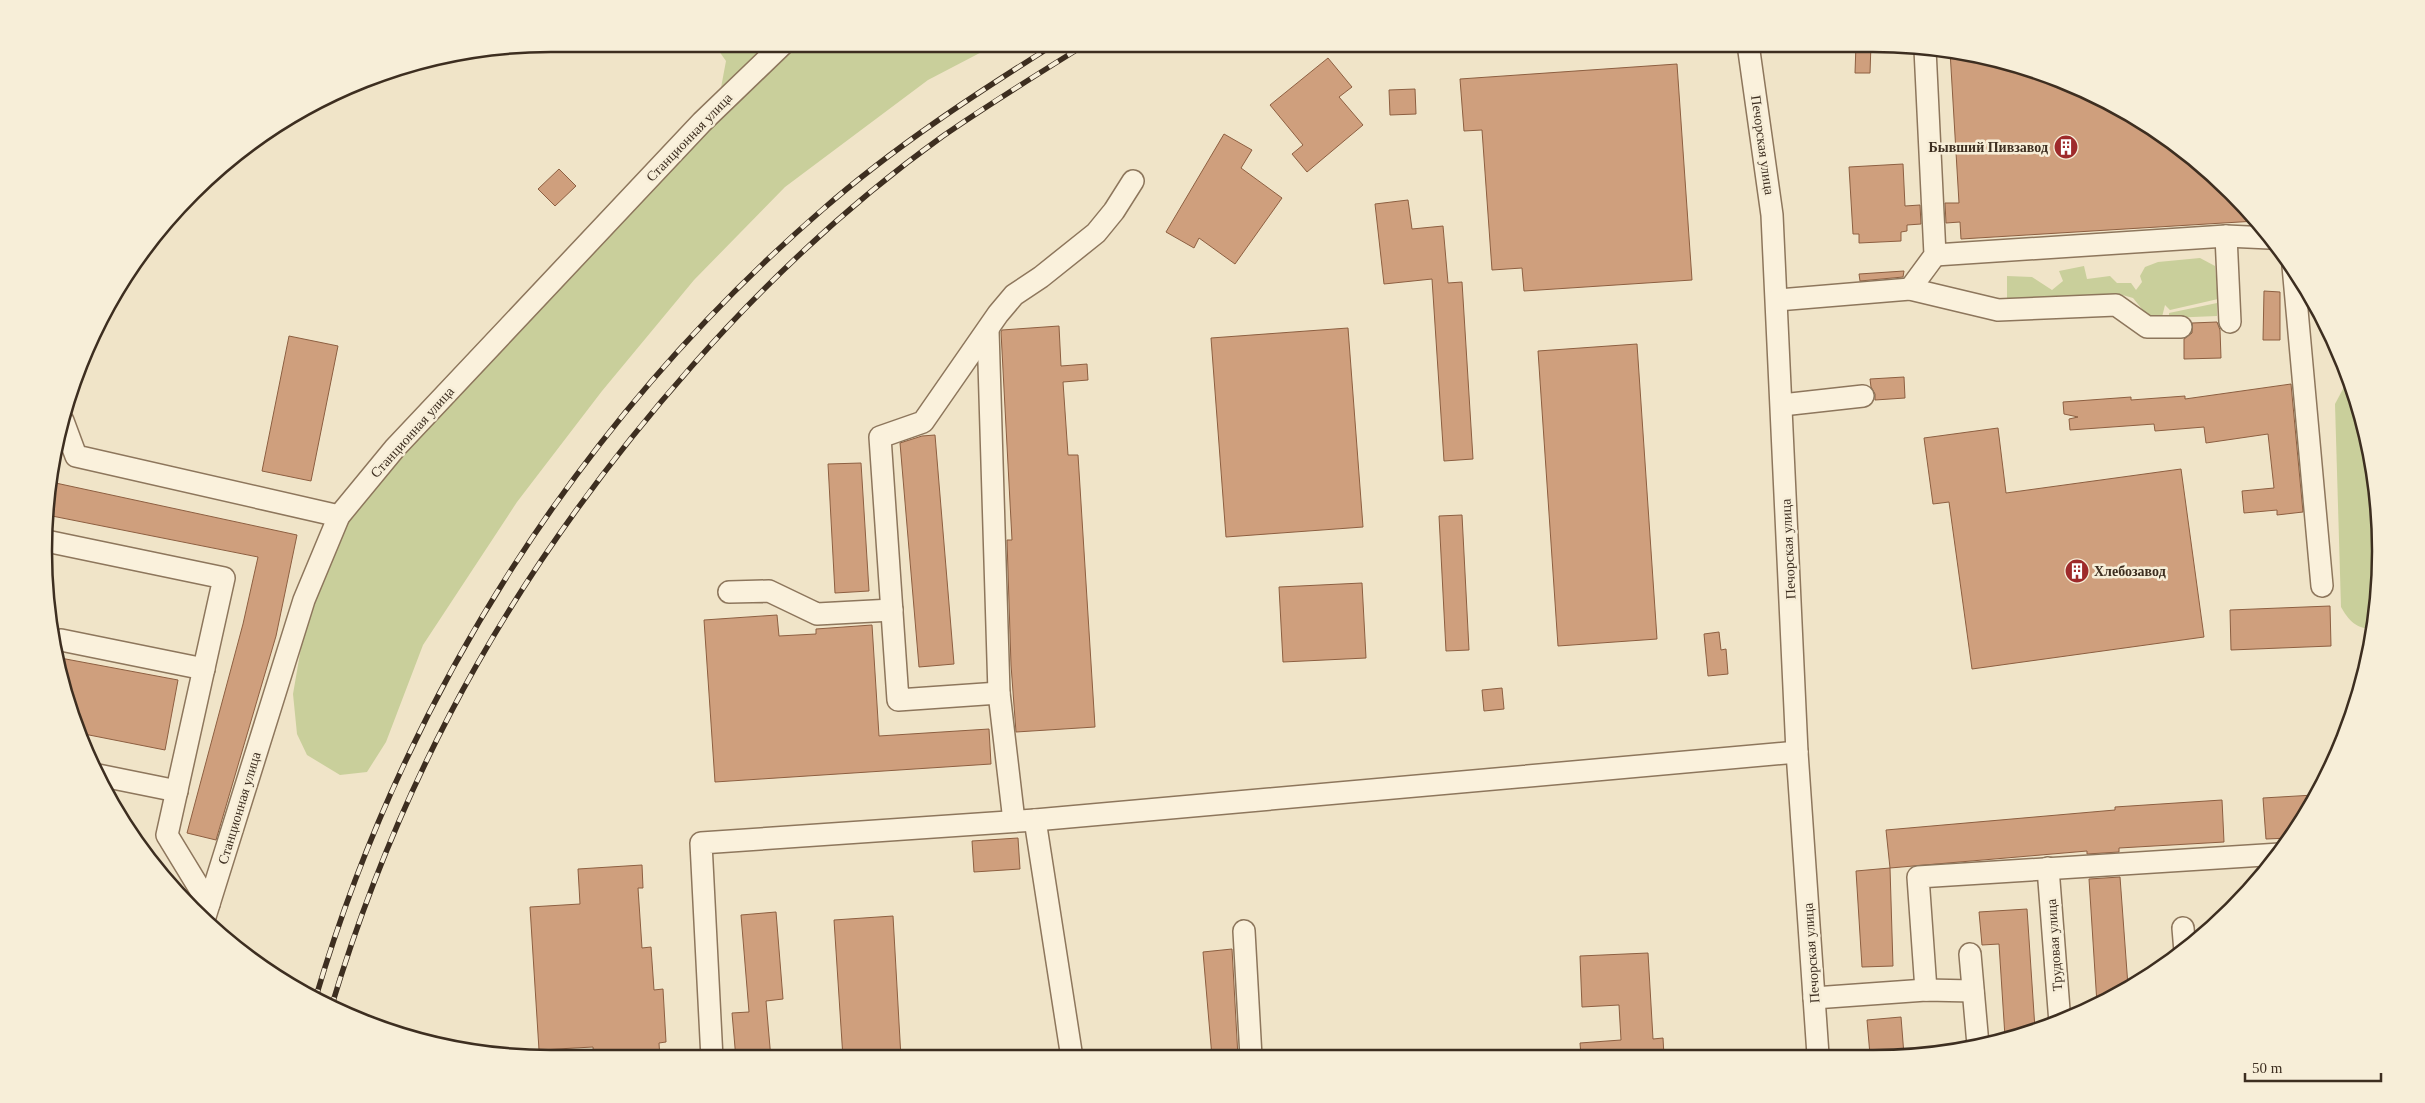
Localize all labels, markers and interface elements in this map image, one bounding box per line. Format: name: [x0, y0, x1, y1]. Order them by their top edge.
street label: Станционная улица: [643, 90, 736, 185]
street label: Печорская улица: [1748, 94, 1777, 197]
building icon: Бывший Пивзавод: [2053, 134, 2079, 160]
place label: Бывший Пивзавод: [1929, 140, 2048, 155]
street label: Станционная улица: [368, 383, 458, 481]
street label: Печорская улица: [1778, 498, 1799, 600]
building icon: Хлебозавод: [2064, 558, 2090, 584]
place label: Хлебозавод: [2094, 564, 2166, 579]
street label: Станционная улица: [215, 749, 264, 866]
street label: Трудовая улица: [2044, 898, 2065, 991]
street label: Печорская улица: [1800, 902, 1822, 1004]
scale bar: [2245, 1050, 2381, 1082]
text: 50 m: [2252, 1060, 2283, 1076]

